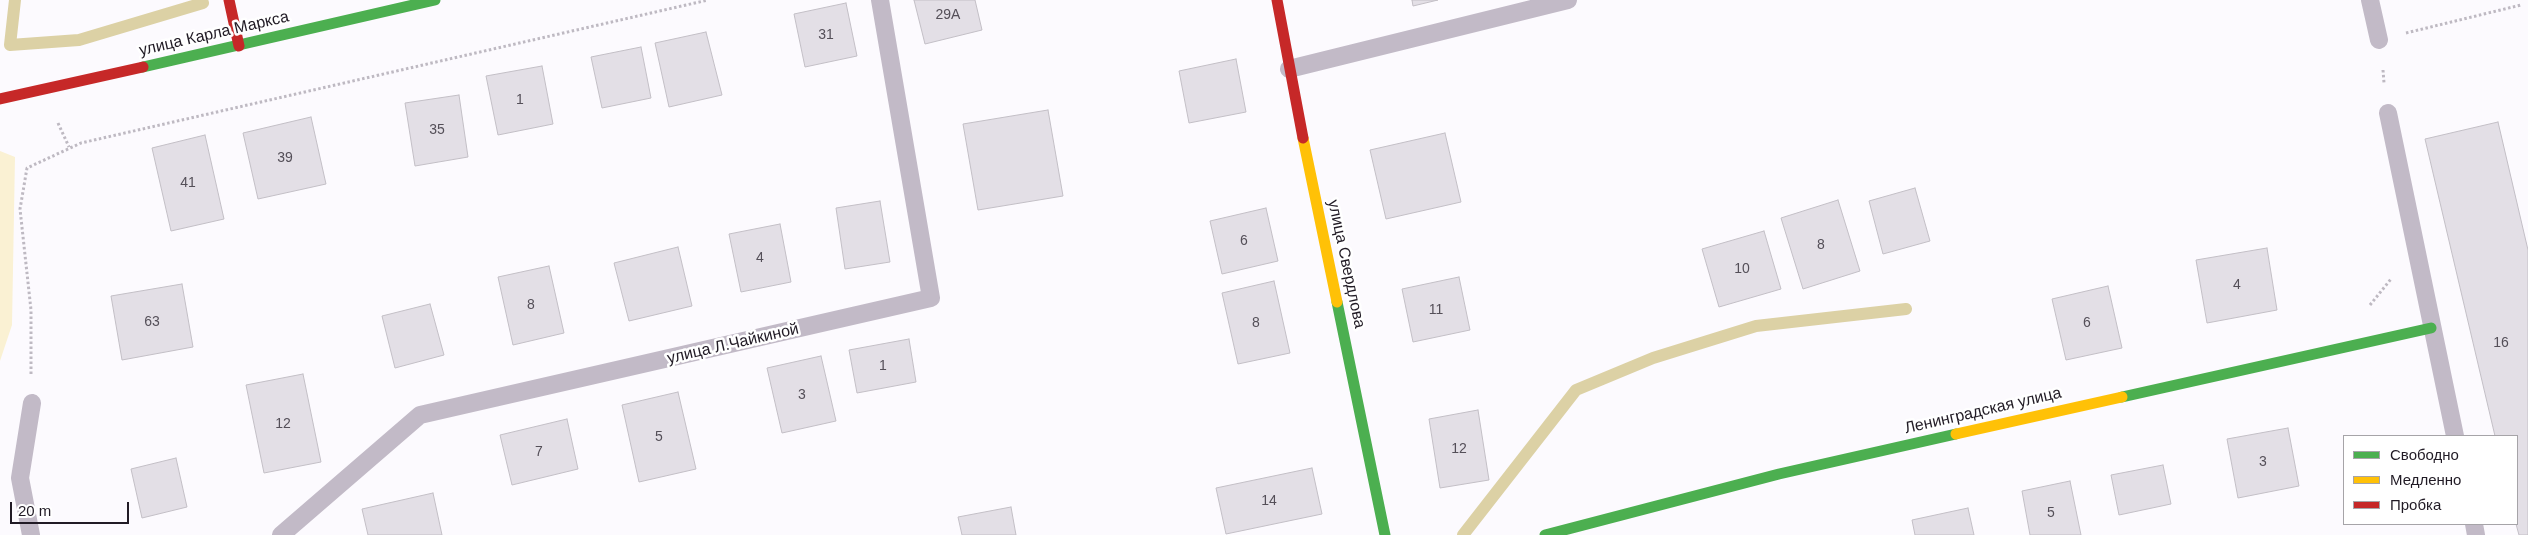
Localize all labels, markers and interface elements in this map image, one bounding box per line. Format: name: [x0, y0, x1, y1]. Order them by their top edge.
street label: улица Карла Маркса: [137, 7, 291, 61]
house number: 29А: [936, 7, 960, 23]
house number: 31: [818, 27, 834, 43]
house number: 1: [516, 92, 524, 108]
house number: 35: [429, 122, 445, 138]
house number: 39: [277, 150, 293, 166]
house number: 41: [180, 175, 196, 191]
street label: улица Свердлова: [1323, 198, 1369, 330]
house number: 6: [1240, 233, 1248, 249]
house number: 8: [1817, 237, 1825, 253]
house number: 4: [756, 250, 764, 266]
house number: 10: [1734, 261, 1750, 277]
house number: 4: [2233, 277, 2241, 293]
house number: 8: [527, 297, 535, 313]
house number: 11: [1429, 302, 1443, 318]
house number: 63: [144, 314, 160, 330]
house number: 8: [1252, 315, 1260, 331]
house number: 6: [2083, 315, 2091, 331]
street label: улица Л.Чайкиной: [665, 320, 801, 368]
house number: 16: [2493, 335, 2509, 351]
house number: 1: [879, 358, 887, 374]
street label: Ленинградская улица: [1903, 384, 2063, 438]
house number: 3: [798, 387, 806, 403]
house number: 12: [275, 416, 291, 432]
house number: 5: [655, 429, 663, 445]
legend: [2343, 435, 2518, 525]
house number: 12: [1451, 441, 1467, 457]
house number: 7: [535, 444, 543, 460]
text: Свободно: [2390, 446, 2459, 463]
house number: 3: [2259, 454, 2267, 470]
text: Медленно: [2390, 471, 2461, 488]
scale bar: [12, 492, 131, 524]
house number: 14: [1261, 493, 1277, 509]
text: Пробка: [2390, 496, 2441, 513]
text: 20 m: [18, 502, 51, 519]
house number: 5: [2047, 505, 2055, 521]

